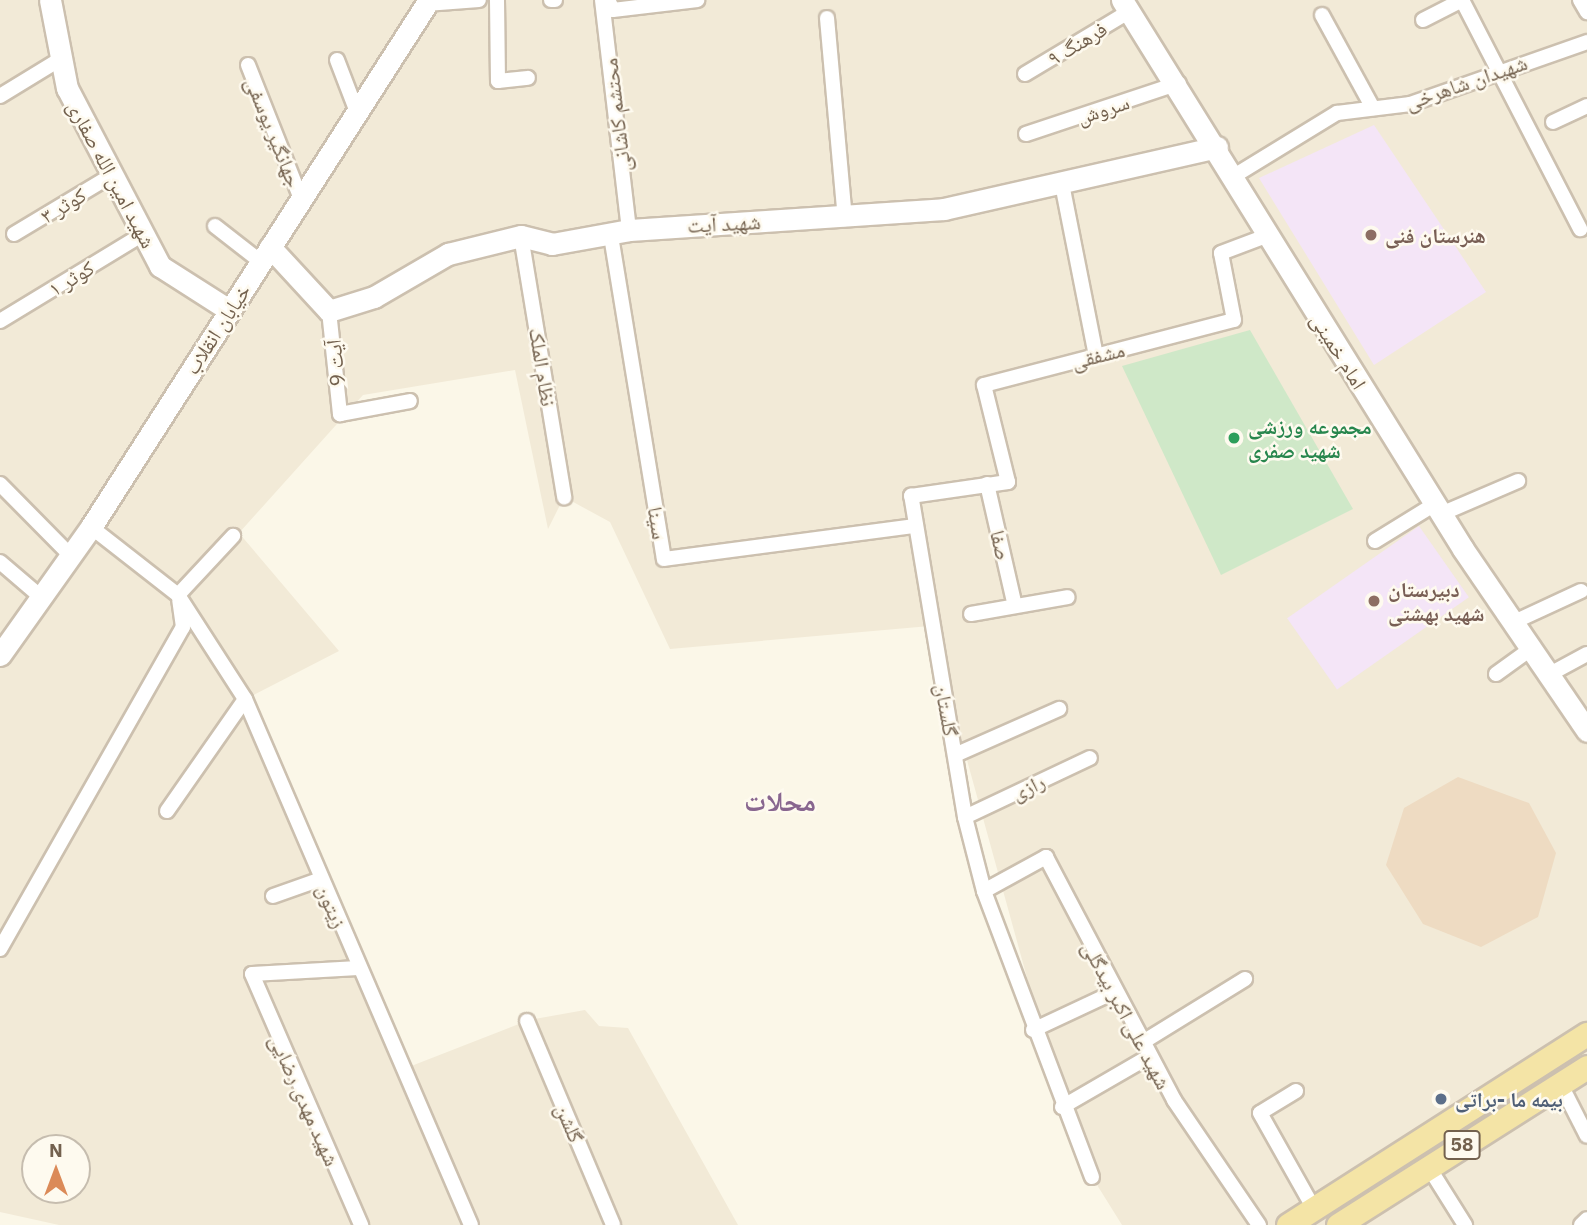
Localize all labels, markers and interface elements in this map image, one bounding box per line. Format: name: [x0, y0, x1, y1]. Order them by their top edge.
street label: فرهنگ ۹: [1043, 16, 1111, 70]
street label: شهیدان شاهرخی: [1402, 49, 1530, 115]
street label: محتشم کاشانی: [597, 57, 635, 173]
street label: جهانگیر یوسفی: [240, 73, 308, 191]
street label: سروش: [1074, 89, 1132, 129]
street label: شهید امین الله صفاری: [62, 96, 162, 252]
street label: کوثر ۳: [36, 182, 90, 228]
street label: شهید آیت: [687, 208, 761, 238]
place label: هنرستان فنی: [1385, 222, 1486, 248]
marker: هنرستان فنی: [1363, 227, 1379, 243]
street label: کوثر ۱: [44, 255, 98, 301]
street label: خیابان انقلاب: [179, 279, 255, 379]
street label: امام خمینی: [1306, 308, 1372, 394]
street label: نظام الملک: [524, 326, 562, 408]
street label: مشفقی: [1069, 336, 1127, 374]
street label: آیت 9: [320, 338, 350, 388]
place label: مجموعه ورزشی شهید صفری: [1248, 413, 1372, 463]
marker: مجموعه ورزشی شهید صفری: [1226, 430, 1242, 446]
street label: سینا: [643, 505, 673, 541]
street label: صفا: [985, 528, 1017, 562]
place label: دبیرستان شهید بهشتی: [1388, 576, 1485, 626]
marker: دبیرستان شهید بهشتی: [1366, 593, 1382, 609]
street label: گلستان: [930, 682, 964, 738]
street label: رازی: [1007, 768, 1049, 806]
district label: محلات: [744, 784, 816, 818]
street label: زیتون: [312, 880, 352, 932]
street label: شهید علی اکبر بیدگلی: [1077, 937, 1177, 1093]
street label: شهید مهدی رضایی: [265, 1030, 345, 1170]
place label: بیمه ما -براتی: [1455, 1086, 1563, 1112]
marker: بیمه ما -براتی: [1433, 1091, 1449, 1107]
street label: گلشن: [551, 1100, 589, 1146]
road number: 58: [1443, 1130, 1481, 1161]
north arrow: [21, 1134, 91, 1204]
text: N: [49, 1138, 63, 1162]

